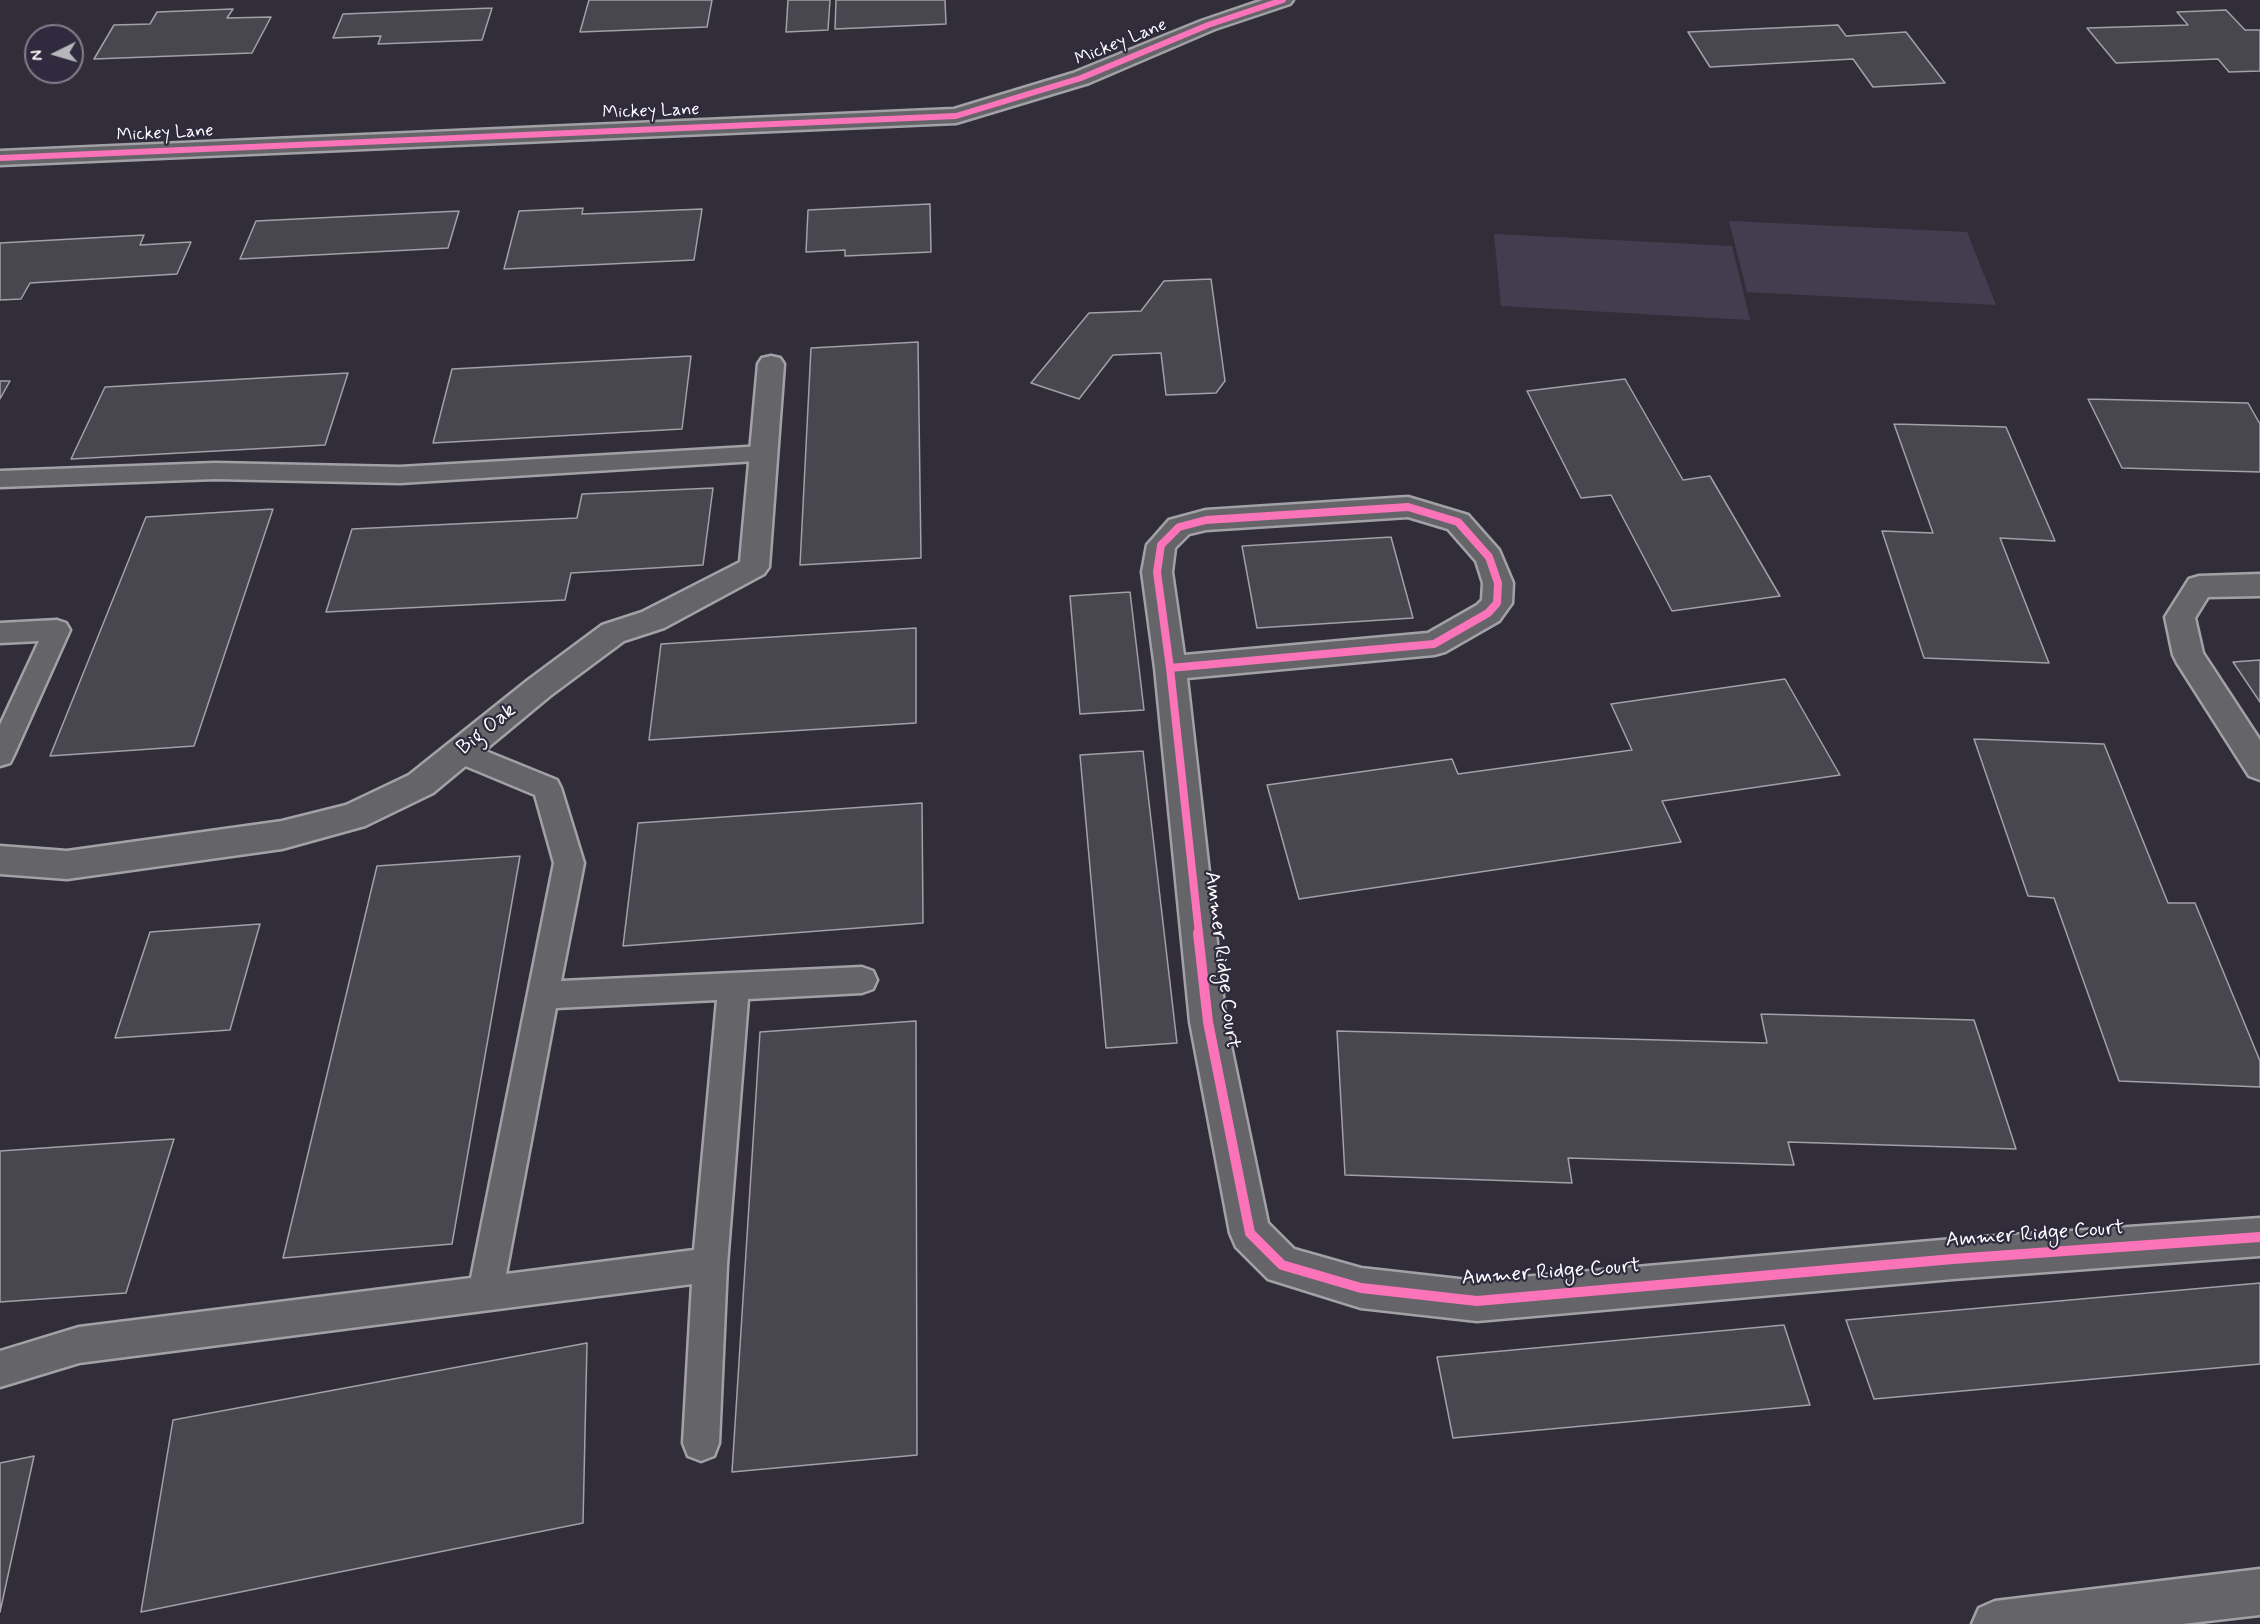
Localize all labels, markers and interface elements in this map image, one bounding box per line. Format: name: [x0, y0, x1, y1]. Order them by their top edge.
street label: Mickey Lane: [1072, 15, 1170, 71]
north arrow: [24, 24, 84, 84]
text: N: [27, 49, 48, 62]
street label: Mickey Lane: [602, 100, 700, 124]
street label: Mickey Lane: [116, 121, 214, 147]
street label: Big Oak: [452, 699, 522, 761]
street label: Ammer Ridge Court: [1198, 870, 1244, 1050]
street label: Ammer Ridge Court: [1945, 1216, 2125, 1254]
street label: Ammer Ridge Court: [1461, 1254, 1641, 1292]

